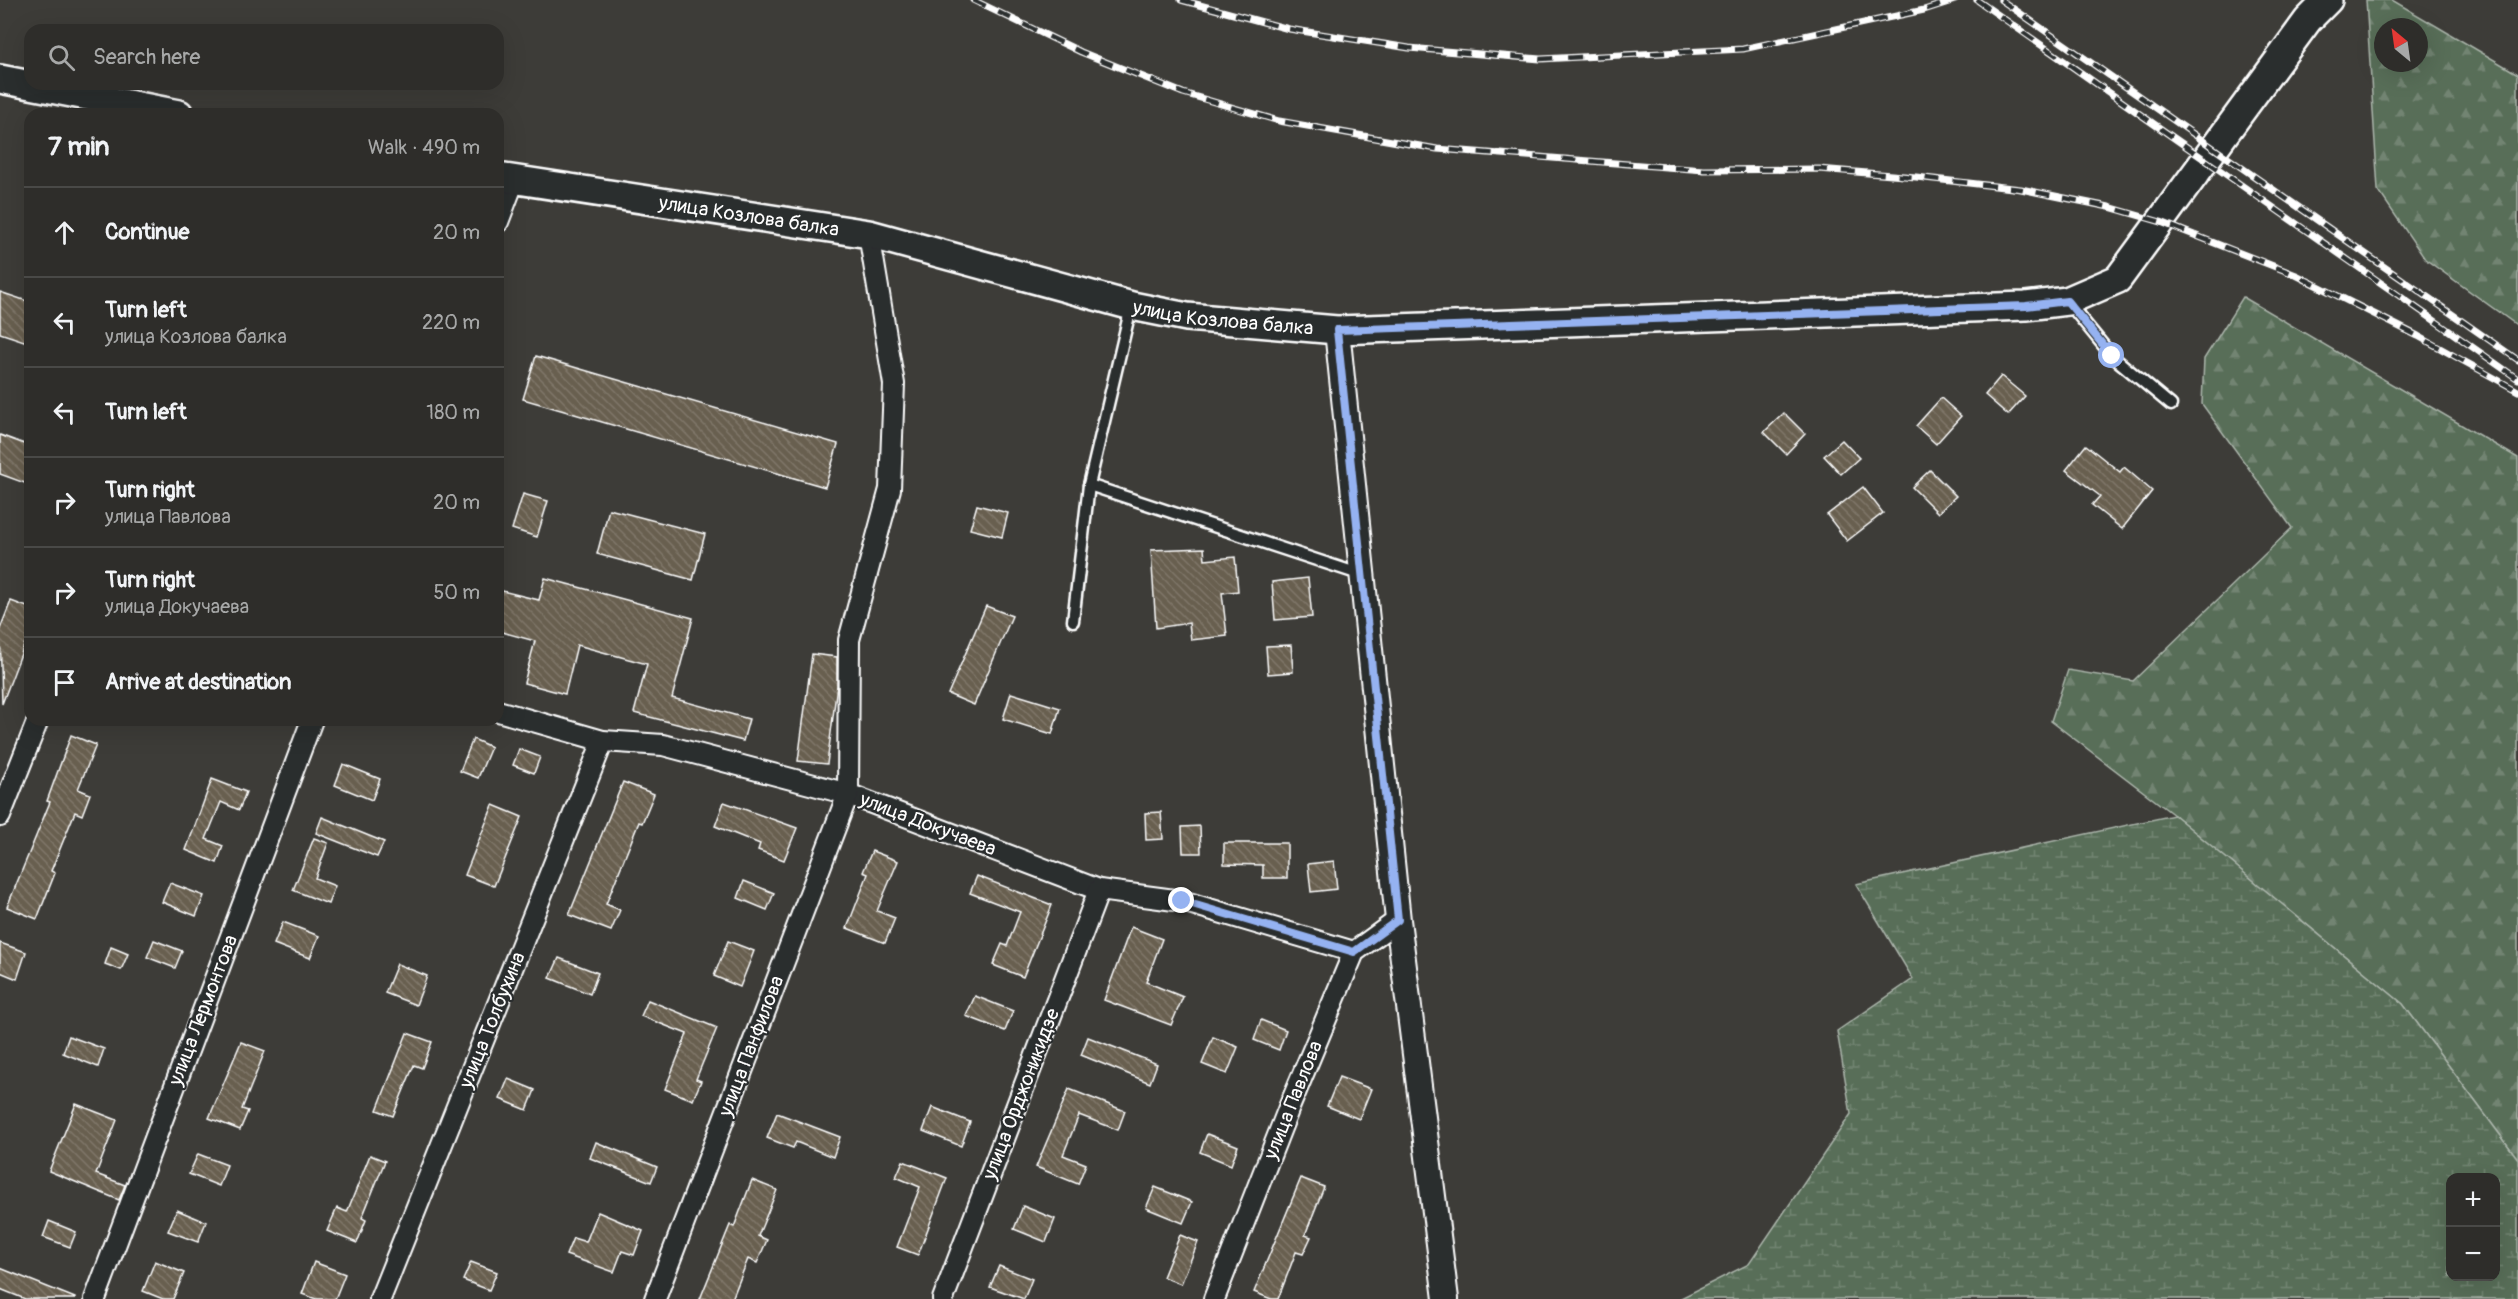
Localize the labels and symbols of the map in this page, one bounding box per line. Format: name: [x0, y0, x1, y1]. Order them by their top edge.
north arrow: [2374, 18, 2428, 72]
street label: улица Козлова балка: [656, 189, 841, 242]
street label: улица Козлова балка: [1130, 294, 1314, 340]
route start: [2098, 342, 2124, 368]
street label: улица Докучаева: [855, 786, 1000, 861]
route end: [1168, 887, 1194, 913]
street label: улица Лермонтова: [162, 931, 243, 1090]
street label: улица Толбухина: [453, 948, 531, 1093]
street label: улица Панфилова: [712, 972, 789, 1121]
street label: улица Орджоникидзе: [976, 1005, 1065, 1184]
street label: улица Павлова: [1257, 1037, 1328, 1164]

